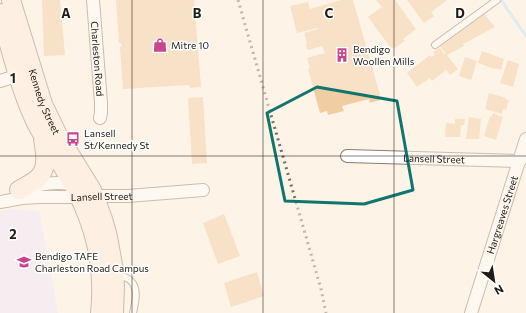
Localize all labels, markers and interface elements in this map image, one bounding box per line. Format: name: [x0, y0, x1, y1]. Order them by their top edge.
text: A: [61, 5, 71, 21]
text: B: [193, 5, 202, 21]
text: C: [325, 5, 334, 21]
text: D: [455, 5, 465, 21]
street label: Charleston Road: [89, 21, 106, 97]
shop icon: Mitre 10: [152, 37, 168, 53]
place label: Mitre 10: [171, 39, 209, 51]
place label: Bendigo Woollen Mills: [353, 43, 415, 67]
building icon: Bendigo Woollen Mills: [334, 47, 350, 63]
street label: Kennedy Street: [27, 67, 63, 136]
text: 1: [10, 70, 16, 86]
place label: Lansell St/Kennedy St: [84, 127, 149, 151]
bus stop icon: Lansell St/Kennedy St: [65, 131, 81, 147]
street label: Lansell Street: [403, 152, 465, 165]
street label: Hargreaves Street: [484, 174, 520, 255]
street label: Lansell Street: [71, 190, 133, 203]
text: 2: [9, 226, 17, 242]
place label: Bendigo TAFE Charleston Road Campus: [35, 250, 149, 274]
school or university icon: Bendigo TAFE Charleston Road Campus: [16, 254, 32, 270]
north arrow: [474, 261, 514, 301]
text: N: [492, 282, 506, 298]

